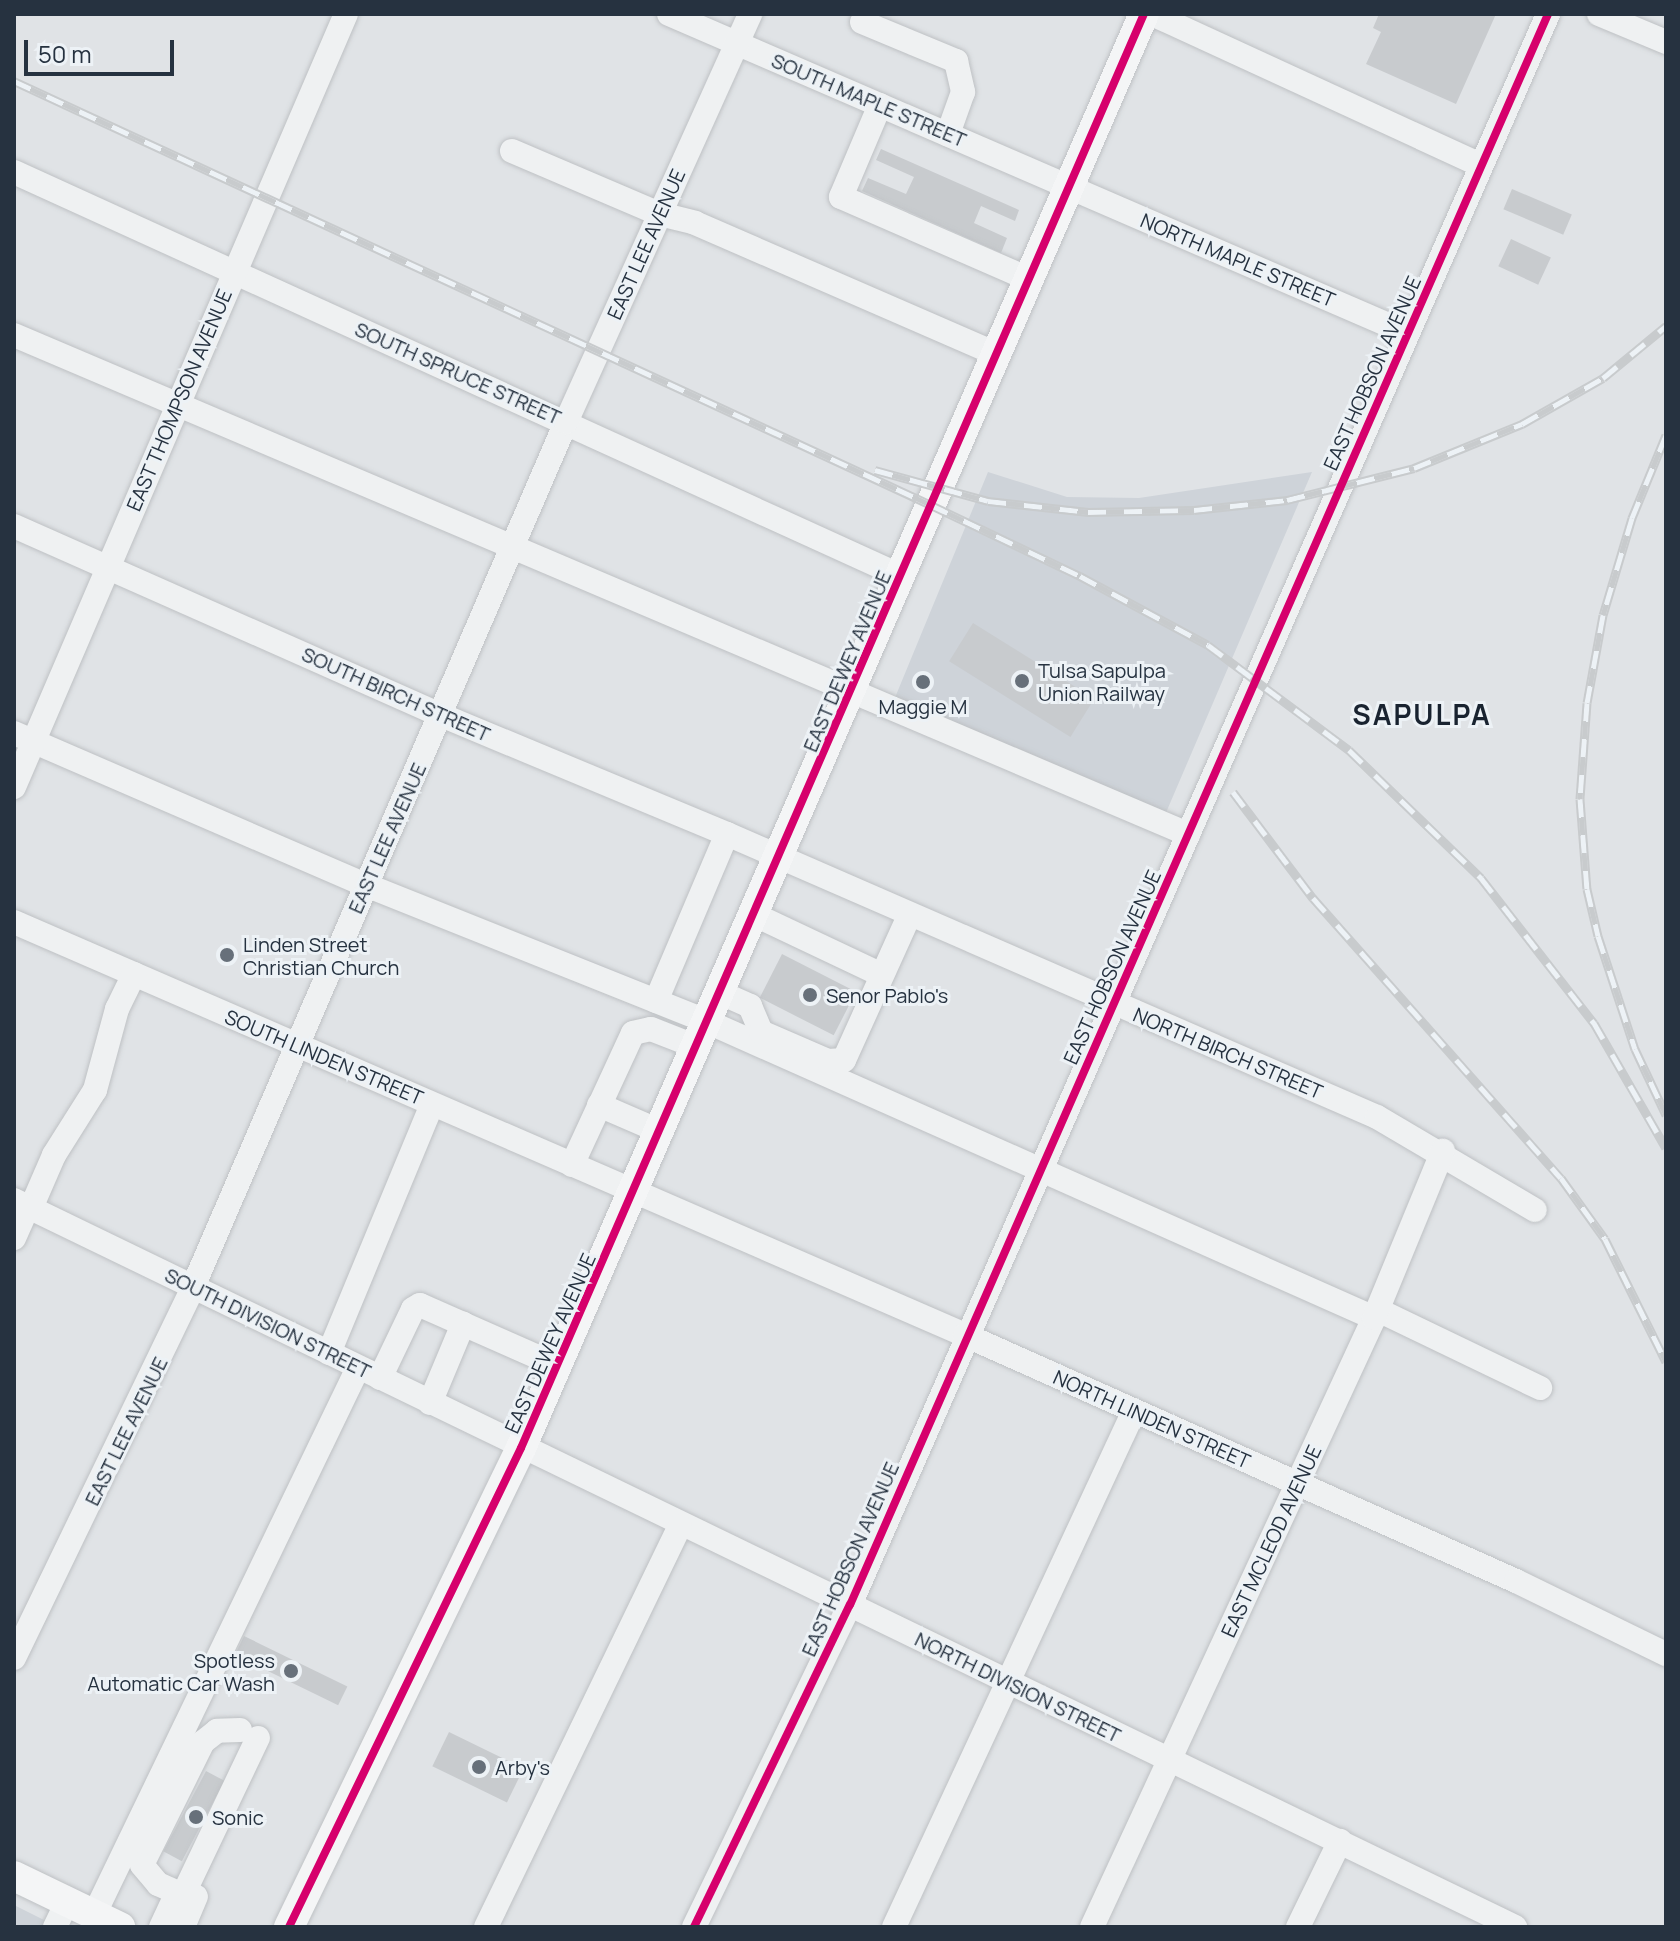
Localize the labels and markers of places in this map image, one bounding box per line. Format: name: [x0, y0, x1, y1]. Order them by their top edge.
place label: Tulsa Sapulpa Union Railway: [1038, 658, 1166, 705]
marker: Tulsa Sapulpa Union Railway: [1013, 672, 1031, 690]
marker: Maggie M: [914, 673, 932, 691]
place label: Maggie M: [879, 694, 967, 718]
place label: Linden Street Christian Church: [243, 932, 399, 979]
marker: Linden Street Christian Church: [218, 946, 236, 964]
place label: Senor Pablo's: [826, 983, 948, 1007]
marker: Senor Pablo's: [801, 986, 819, 1004]
place label: Spotless Automatic Car Wash: [87, 1648, 275, 1695]
marker: Spotless Automatic Car Wash: [282, 1662, 300, 1680]
place label: Arby's: [495, 1755, 550, 1779]
marker: Arby's: [470, 1758, 488, 1776]
place label: Sonic: [212, 1805, 264, 1829]
marker: Sonic: [187, 1808, 205, 1826]

